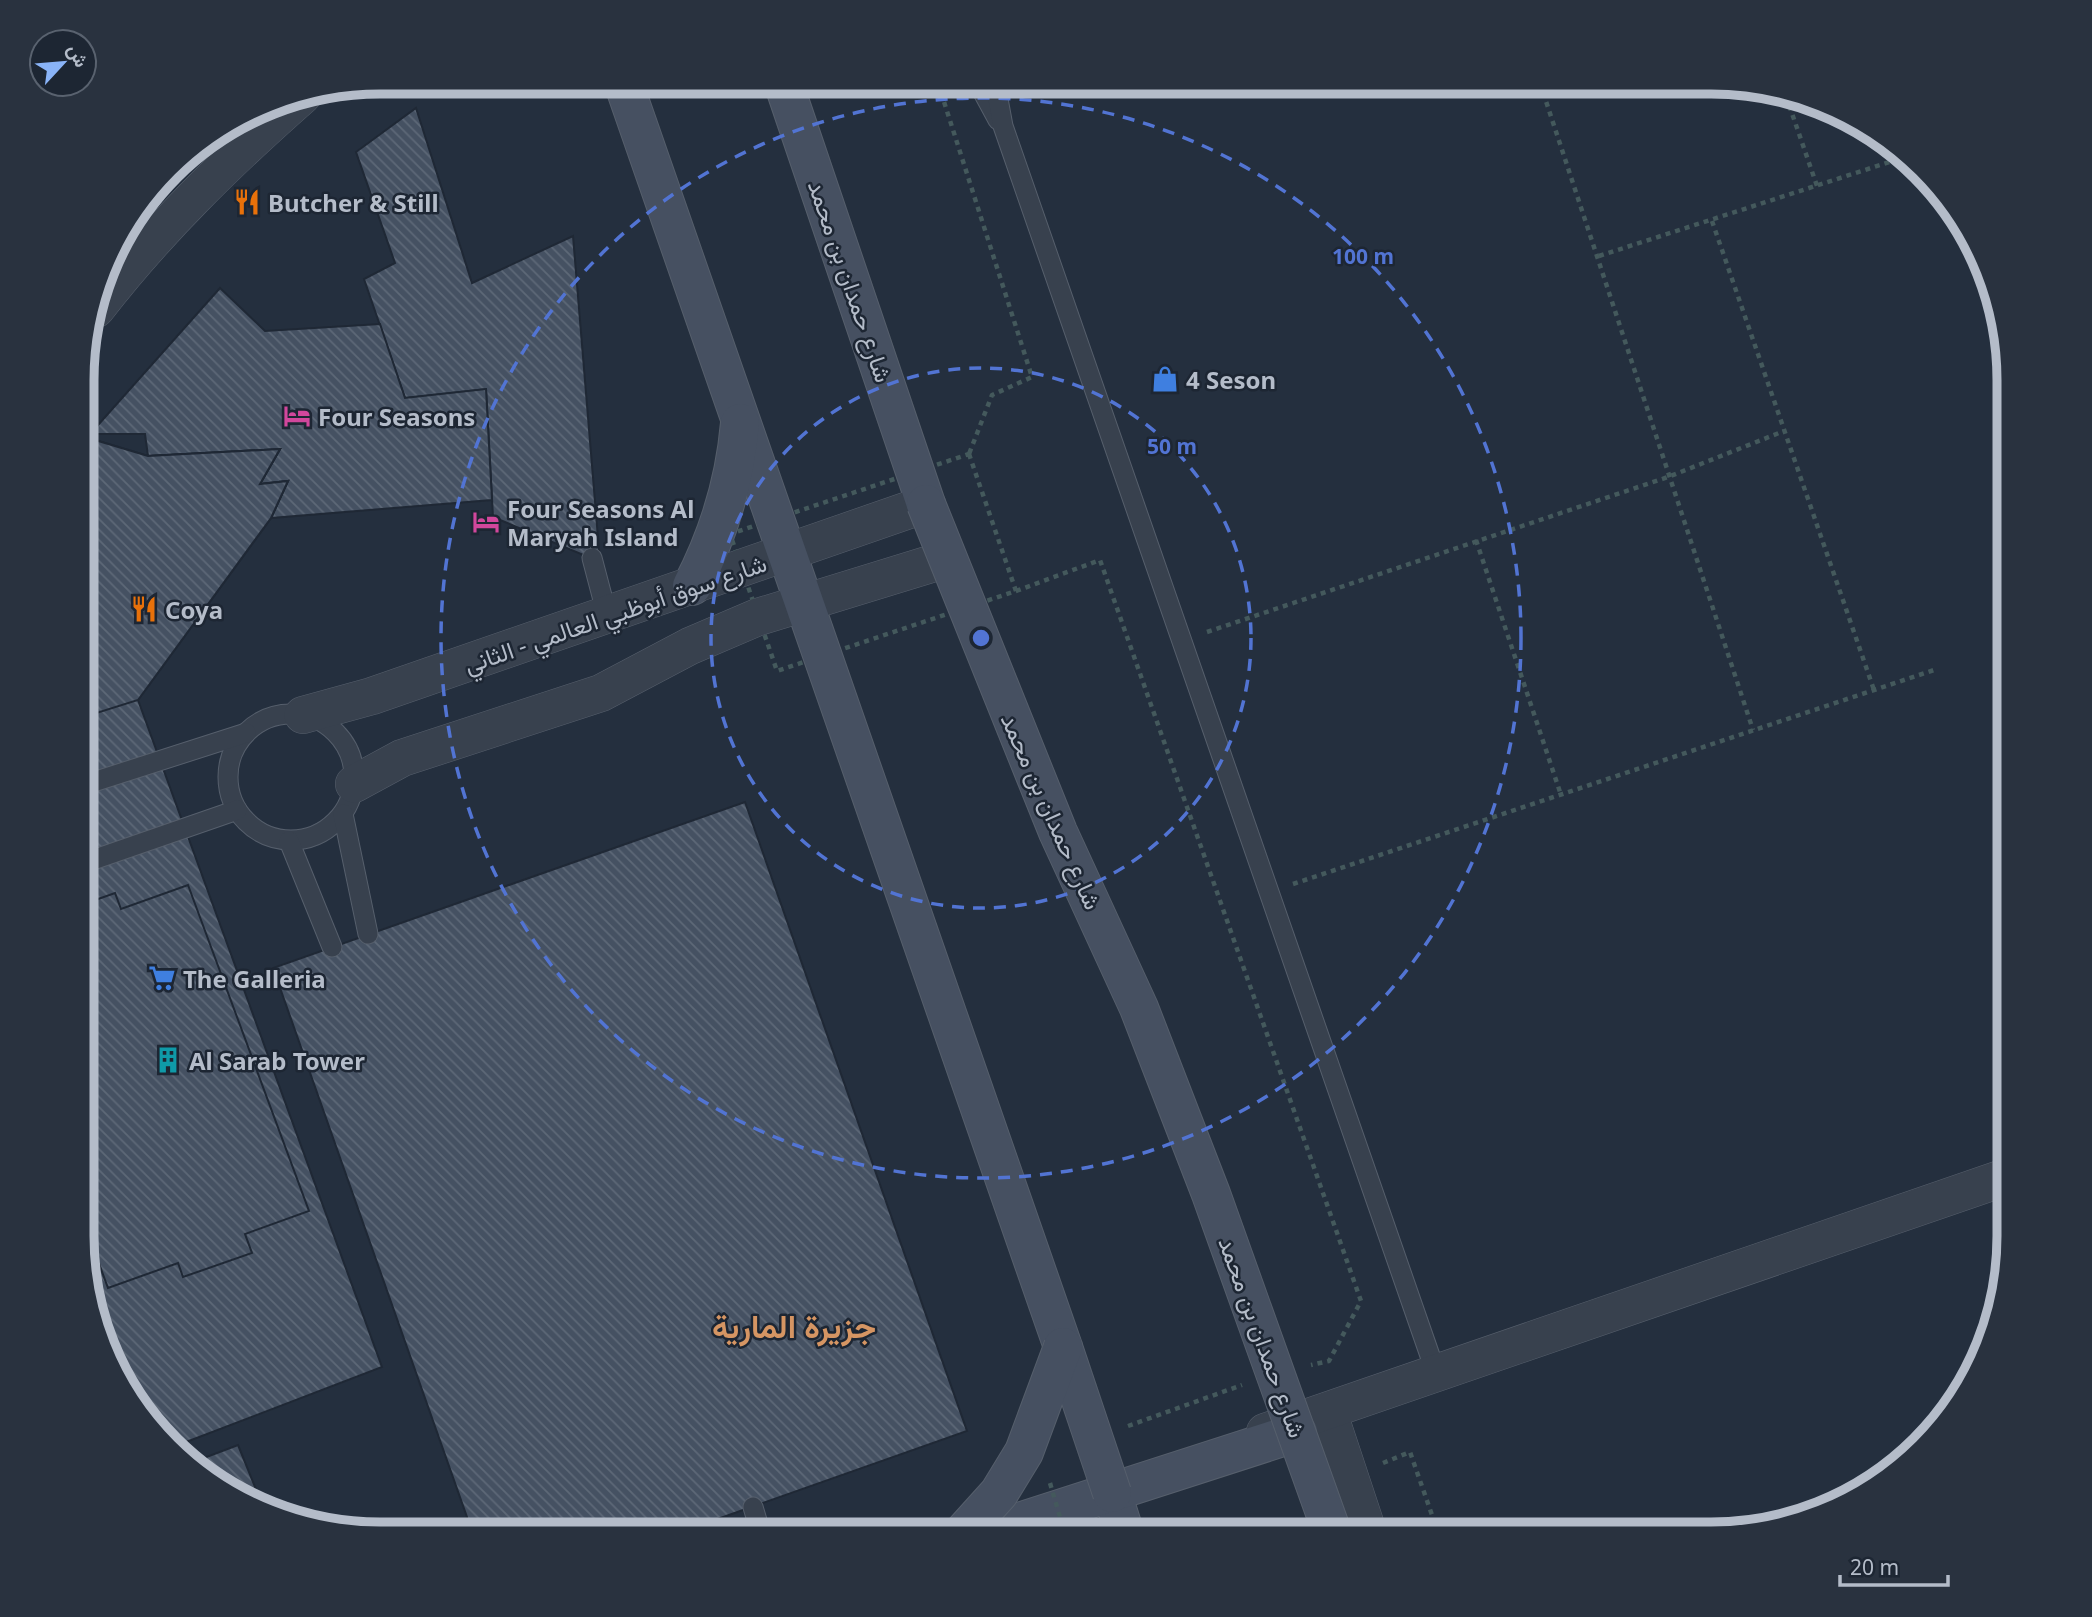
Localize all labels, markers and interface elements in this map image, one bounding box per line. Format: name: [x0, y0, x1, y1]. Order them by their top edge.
north arrow: [28, 28, 98, 98]
text: ش: [62, 40, 95, 72]
street label: شارع حمدان بن محمد: [800, 176, 901, 387]
place label: Butcher & Still: [268, 186, 439, 219]
restaurant icon: Butcher & Still: [232, 187, 262, 217]
text: 100 m: [1332, 242, 1394, 270]
place label: 4 Seson: [1186, 363, 1276, 396]
shop icon: 4 Seson: [1150, 364, 1180, 394]
place label: Four Seasons: [318, 400, 475, 433]
hotel icon: Four Seasons: [282, 401, 312, 431]
text: 50 m: [1147, 432, 1197, 460]
place label: Four Seasons Al Maryah Island: [507, 492, 694, 553]
hotel icon: Four Seasons Al Maryah Island: [471, 507, 501, 537]
street label: شارع سوق أبوظبي العالمي - الثاني: [459, 546, 772, 684]
place label: Coya: [165, 593, 223, 626]
restaurant icon: Coya: [129, 594, 159, 624]
centre of rings: [969, 626, 993, 650]
street label: شارع حمدان بن محمد: [993, 708, 1110, 915]
place label: The Galleria: [183, 962, 326, 995]
supermarket icon: The Galleria: [147, 963, 177, 993]
place label: Al Sarab Tower: [189, 1044, 365, 1077]
building icon: Al Sarab Tower: [153, 1045, 183, 1075]
street label: شارع حمدان بن محمد: [1210, 1232, 1315, 1442]
district label: جزيرة المارية: [712, 1304, 876, 1347]
scale bar: [1840, 1544, 1948, 1588]
text: 20 m: [1850, 1553, 1899, 1581]

